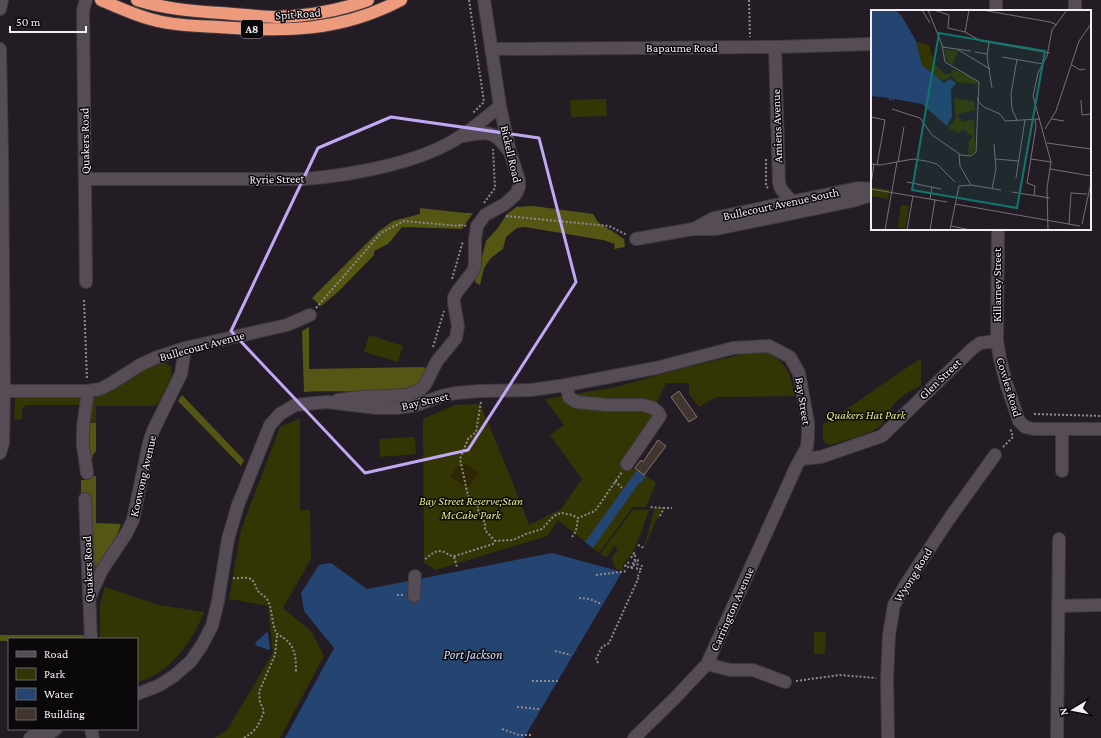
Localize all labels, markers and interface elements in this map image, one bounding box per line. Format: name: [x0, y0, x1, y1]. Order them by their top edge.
street label: Spit Road: [275, 5, 322, 23]
scale bar: [10, 8, 86, 34]
inset map: [871, 10, 1091, 230]
text: 50 m: [16, 15, 41, 29]
road number: A8: [241, 20, 263, 38]
street label: Bapaume Road: [646, 41, 719, 55]
street label: Amiens Avenue: [769, 89, 785, 163]
street label: Quakers Road: [77, 107, 93, 174]
street label: Bickell Road: [498, 124, 525, 185]
street label: Ryrie Street: [249, 172, 306, 186]
street label: Bullecourt Avenue South: [722, 185, 841, 223]
street label: Killarney Street: [990, 247, 1004, 322]
street label: Bullecourt Avenue: [158, 328, 246, 364]
street label: Glen Street: [916, 355, 965, 402]
street label: Cowles Road: [993, 356, 1025, 419]
street label: Bay Street: [792, 376, 814, 427]
street label: Bay Street: [400, 389, 451, 413]
park label: Quakers Hat Park: [826, 408, 907, 422]
street label: Koowong Avenue: [127, 434, 159, 518]
park label: Bay Street Reserve;Stan McCabe Park: [419, 494, 523, 522]
street label: Quakers Road: [80, 535, 96, 602]
street label: Wyong Road: [891, 545, 935, 605]
street label: Carrington Avenue: [707, 565, 757, 653]
legend: [8, 638, 138, 730]
text: Road: [44, 647, 69, 661]
water label: Port Jackson: [444, 647, 503, 662]
text: Park: [44, 667, 66, 681]
text: Water: [44, 687, 74, 701]
north arrow: [1053, 690, 1093, 730]
text: Building: [44, 707, 85, 721]
text: N: [1057, 707, 1070, 716]

